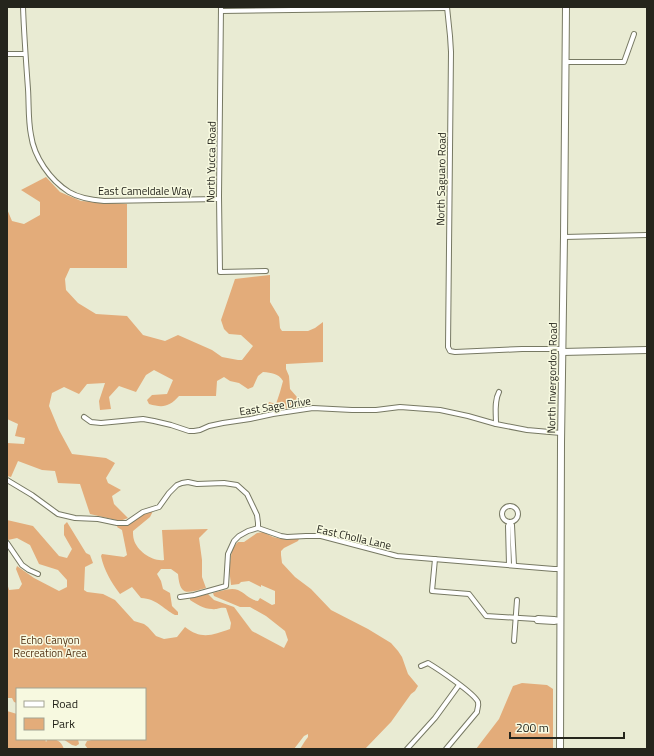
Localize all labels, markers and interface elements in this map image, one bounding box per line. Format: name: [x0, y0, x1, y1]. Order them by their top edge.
street label: North Yucca Road: [202, 121, 220, 203]
street label: North Saguaro Road: [432, 132, 450, 226]
street label: East Cameldale Way: [98, 183, 193, 199]
street label: North Invergordon Road: [543, 322, 561, 434]
street label: East Sage Drive: [238, 392, 312, 420]
street label: East Cholla Lane: [315, 521, 393, 553]
park label: Echo Canyon Recreation Area: [13, 632, 87, 661]
legend: [16, 688, 146, 740]
text: Road: [52, 694, 78, 713]
text: Park: [52, 714, 75, 733]
scale bar: [510, 714, 624, 740]
text: 200 m: [516, 718, 549, 737]

